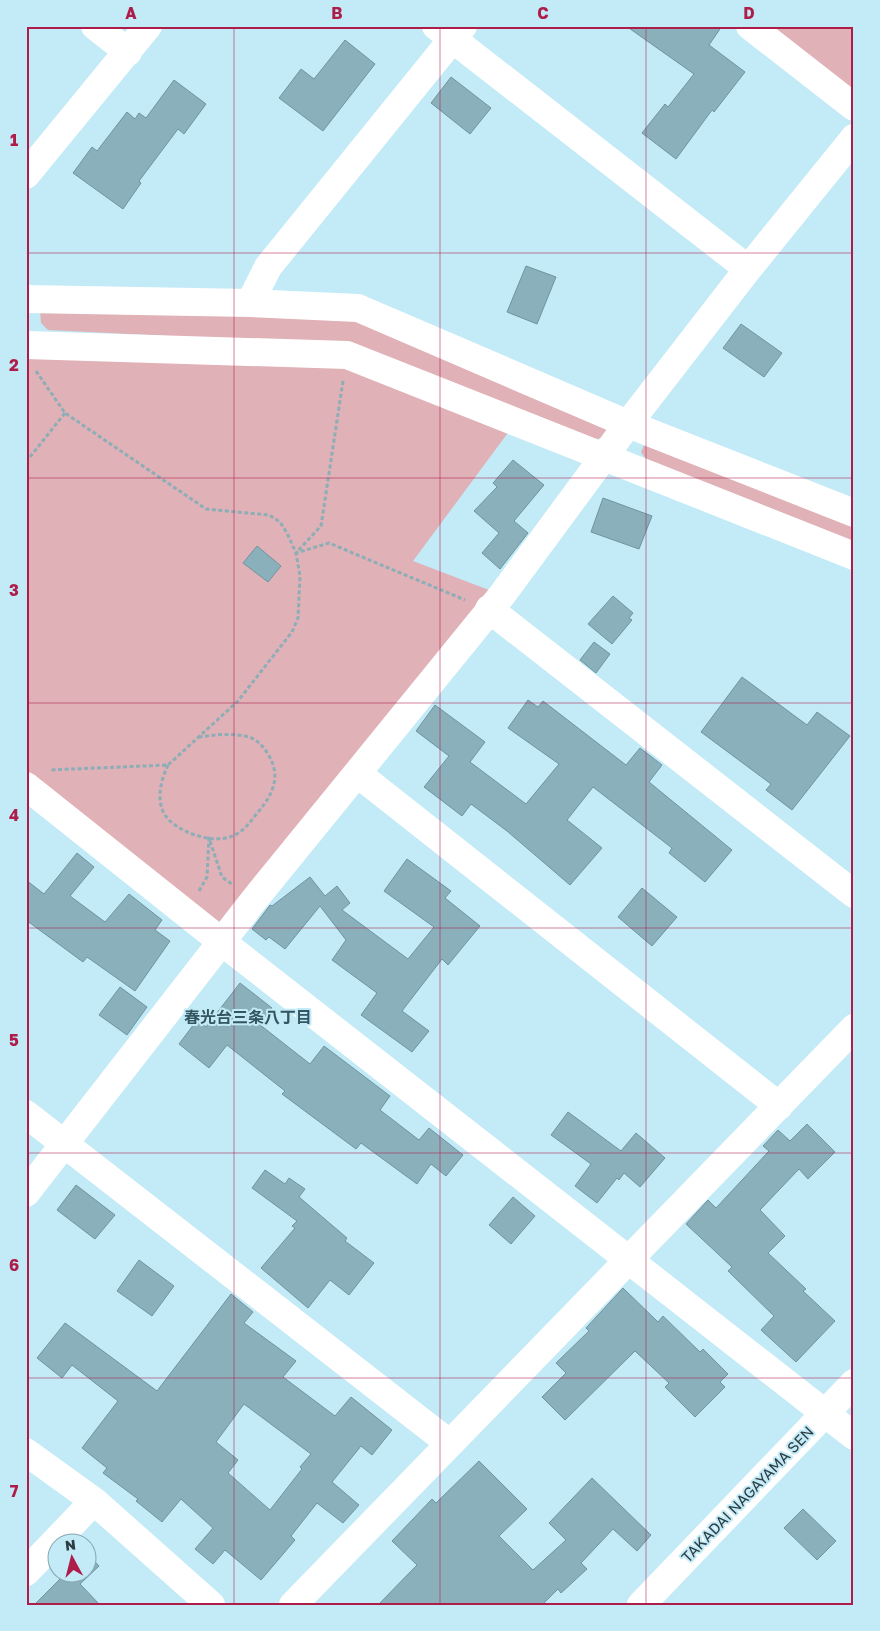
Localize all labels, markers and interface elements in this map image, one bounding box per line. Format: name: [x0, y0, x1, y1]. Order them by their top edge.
text: A: [125, 3, 137, 23]
text: B: [331, 3, 343, 23]
text: C: [537, 3, 549, 23]
text: D: [743, 3, 755, 23]
text: 1: [10, 130, 18, 150]
text: 2: [9, 355, 19, 375]
text: 3: [9, 580, 19, 600]
text: 4: [9, 805, 19, 825]
district label: 春光台三条八丁目: [184, 1007, 312, 1027]
text: 5: [9, 1030, 19, 1050]
text: 6: [9, 1255, 19, 1275]
street label: TAKADAI NAGAYAMA SEN: [677, 1422, 817, 1566]
text: 7: [10, 1481, 19, 1501]
north arrow: [48, 1534, 98, 1584]
text: N: [64, 1536, 77, 1554]

